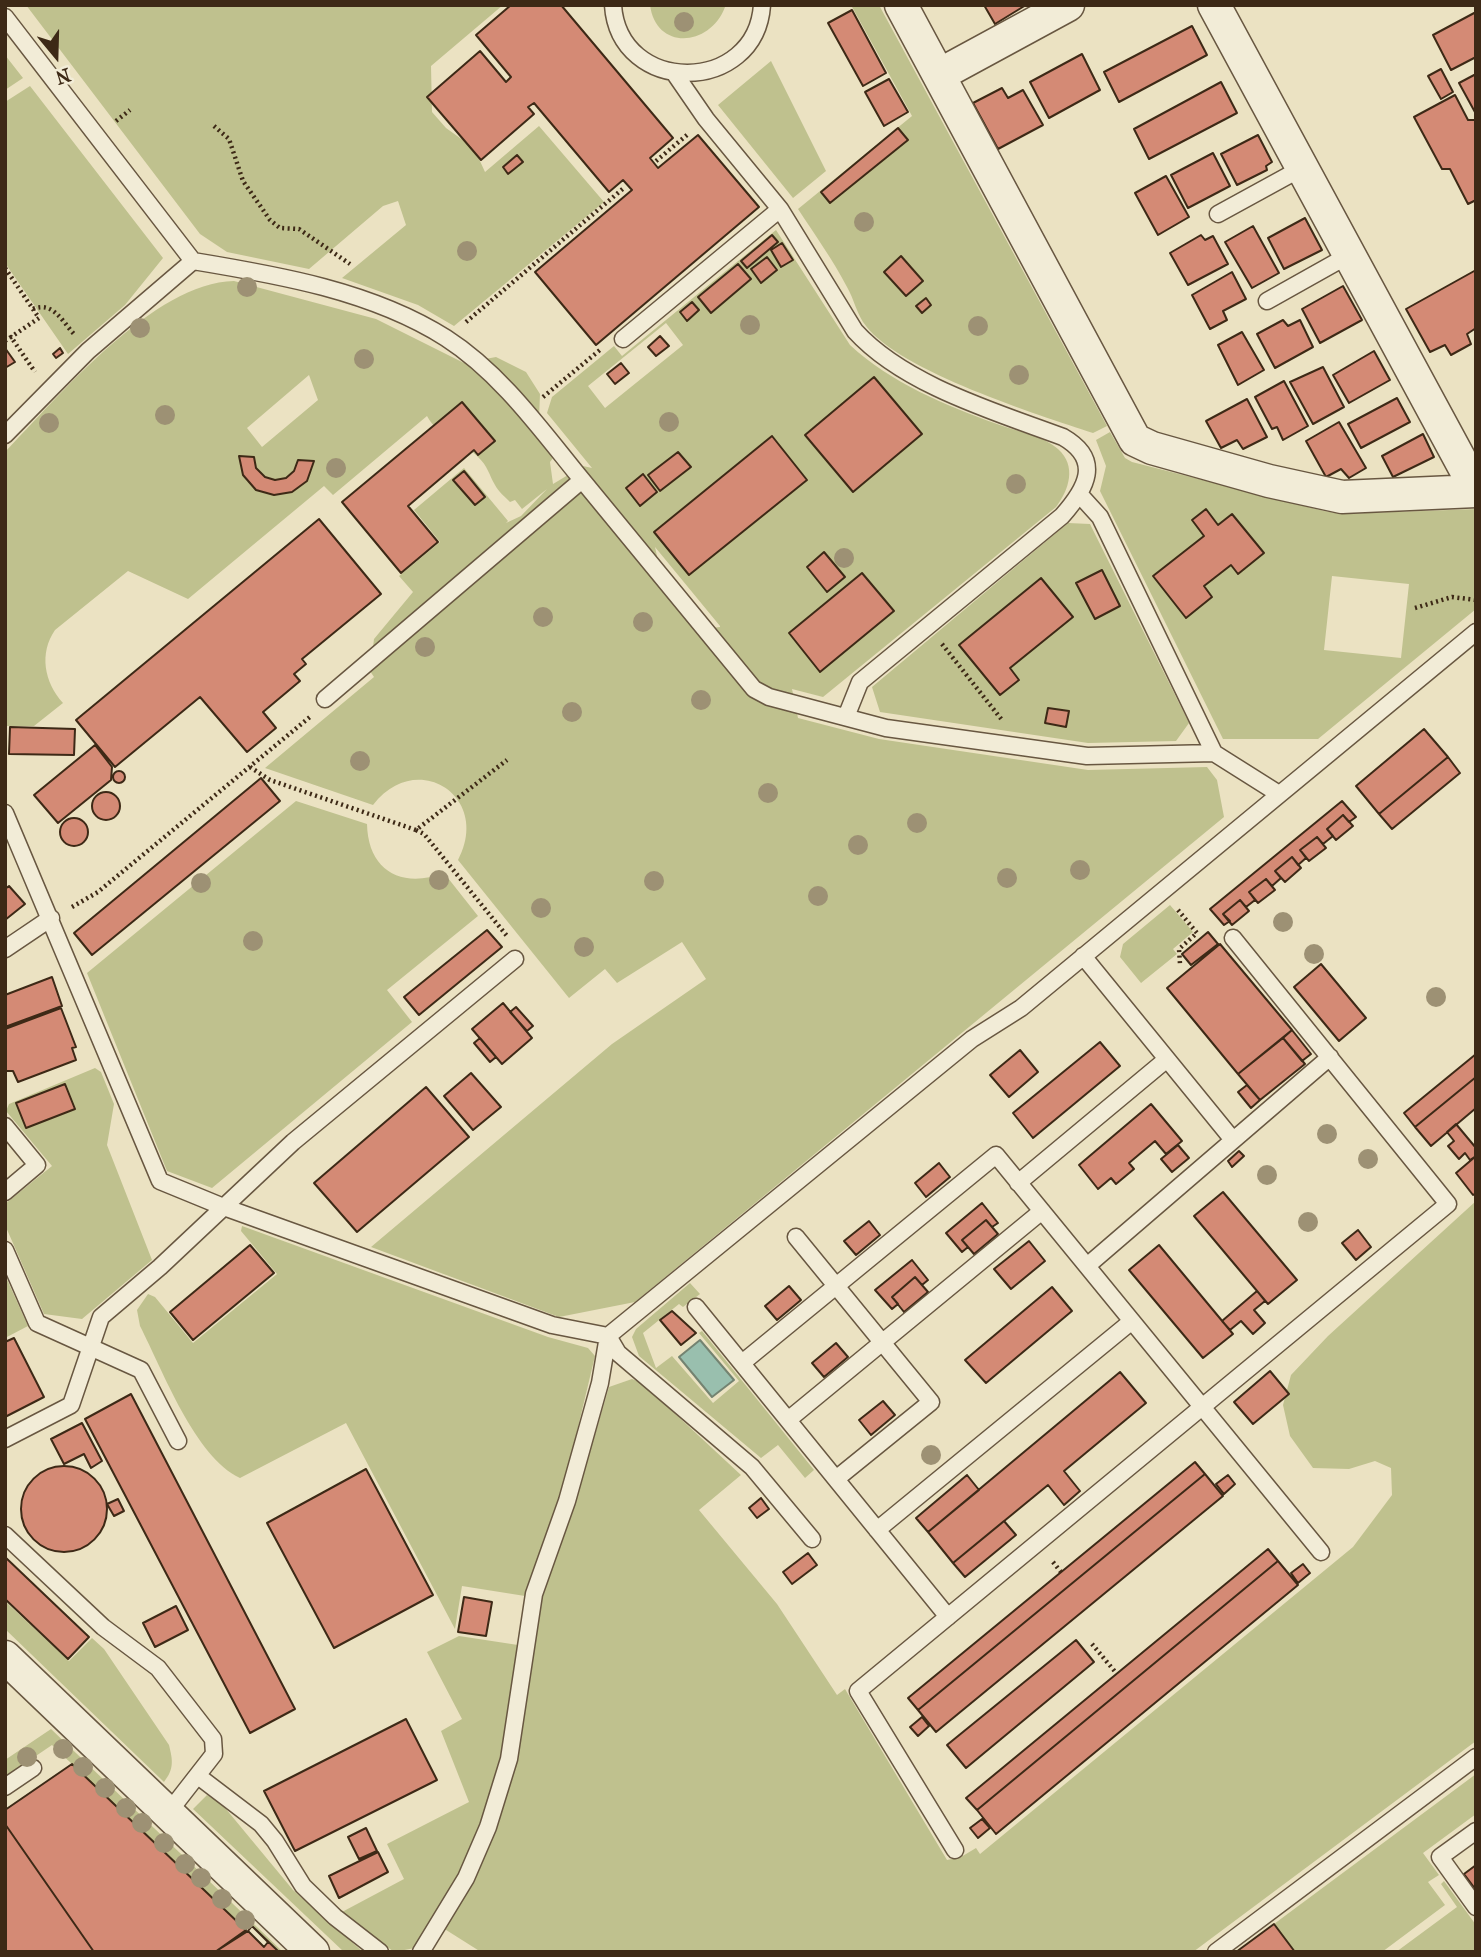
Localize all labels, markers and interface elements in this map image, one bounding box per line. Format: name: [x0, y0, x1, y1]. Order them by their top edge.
north arrow: [21, 21, 91, 91]
text: N: [52, 63, 73, 89]

